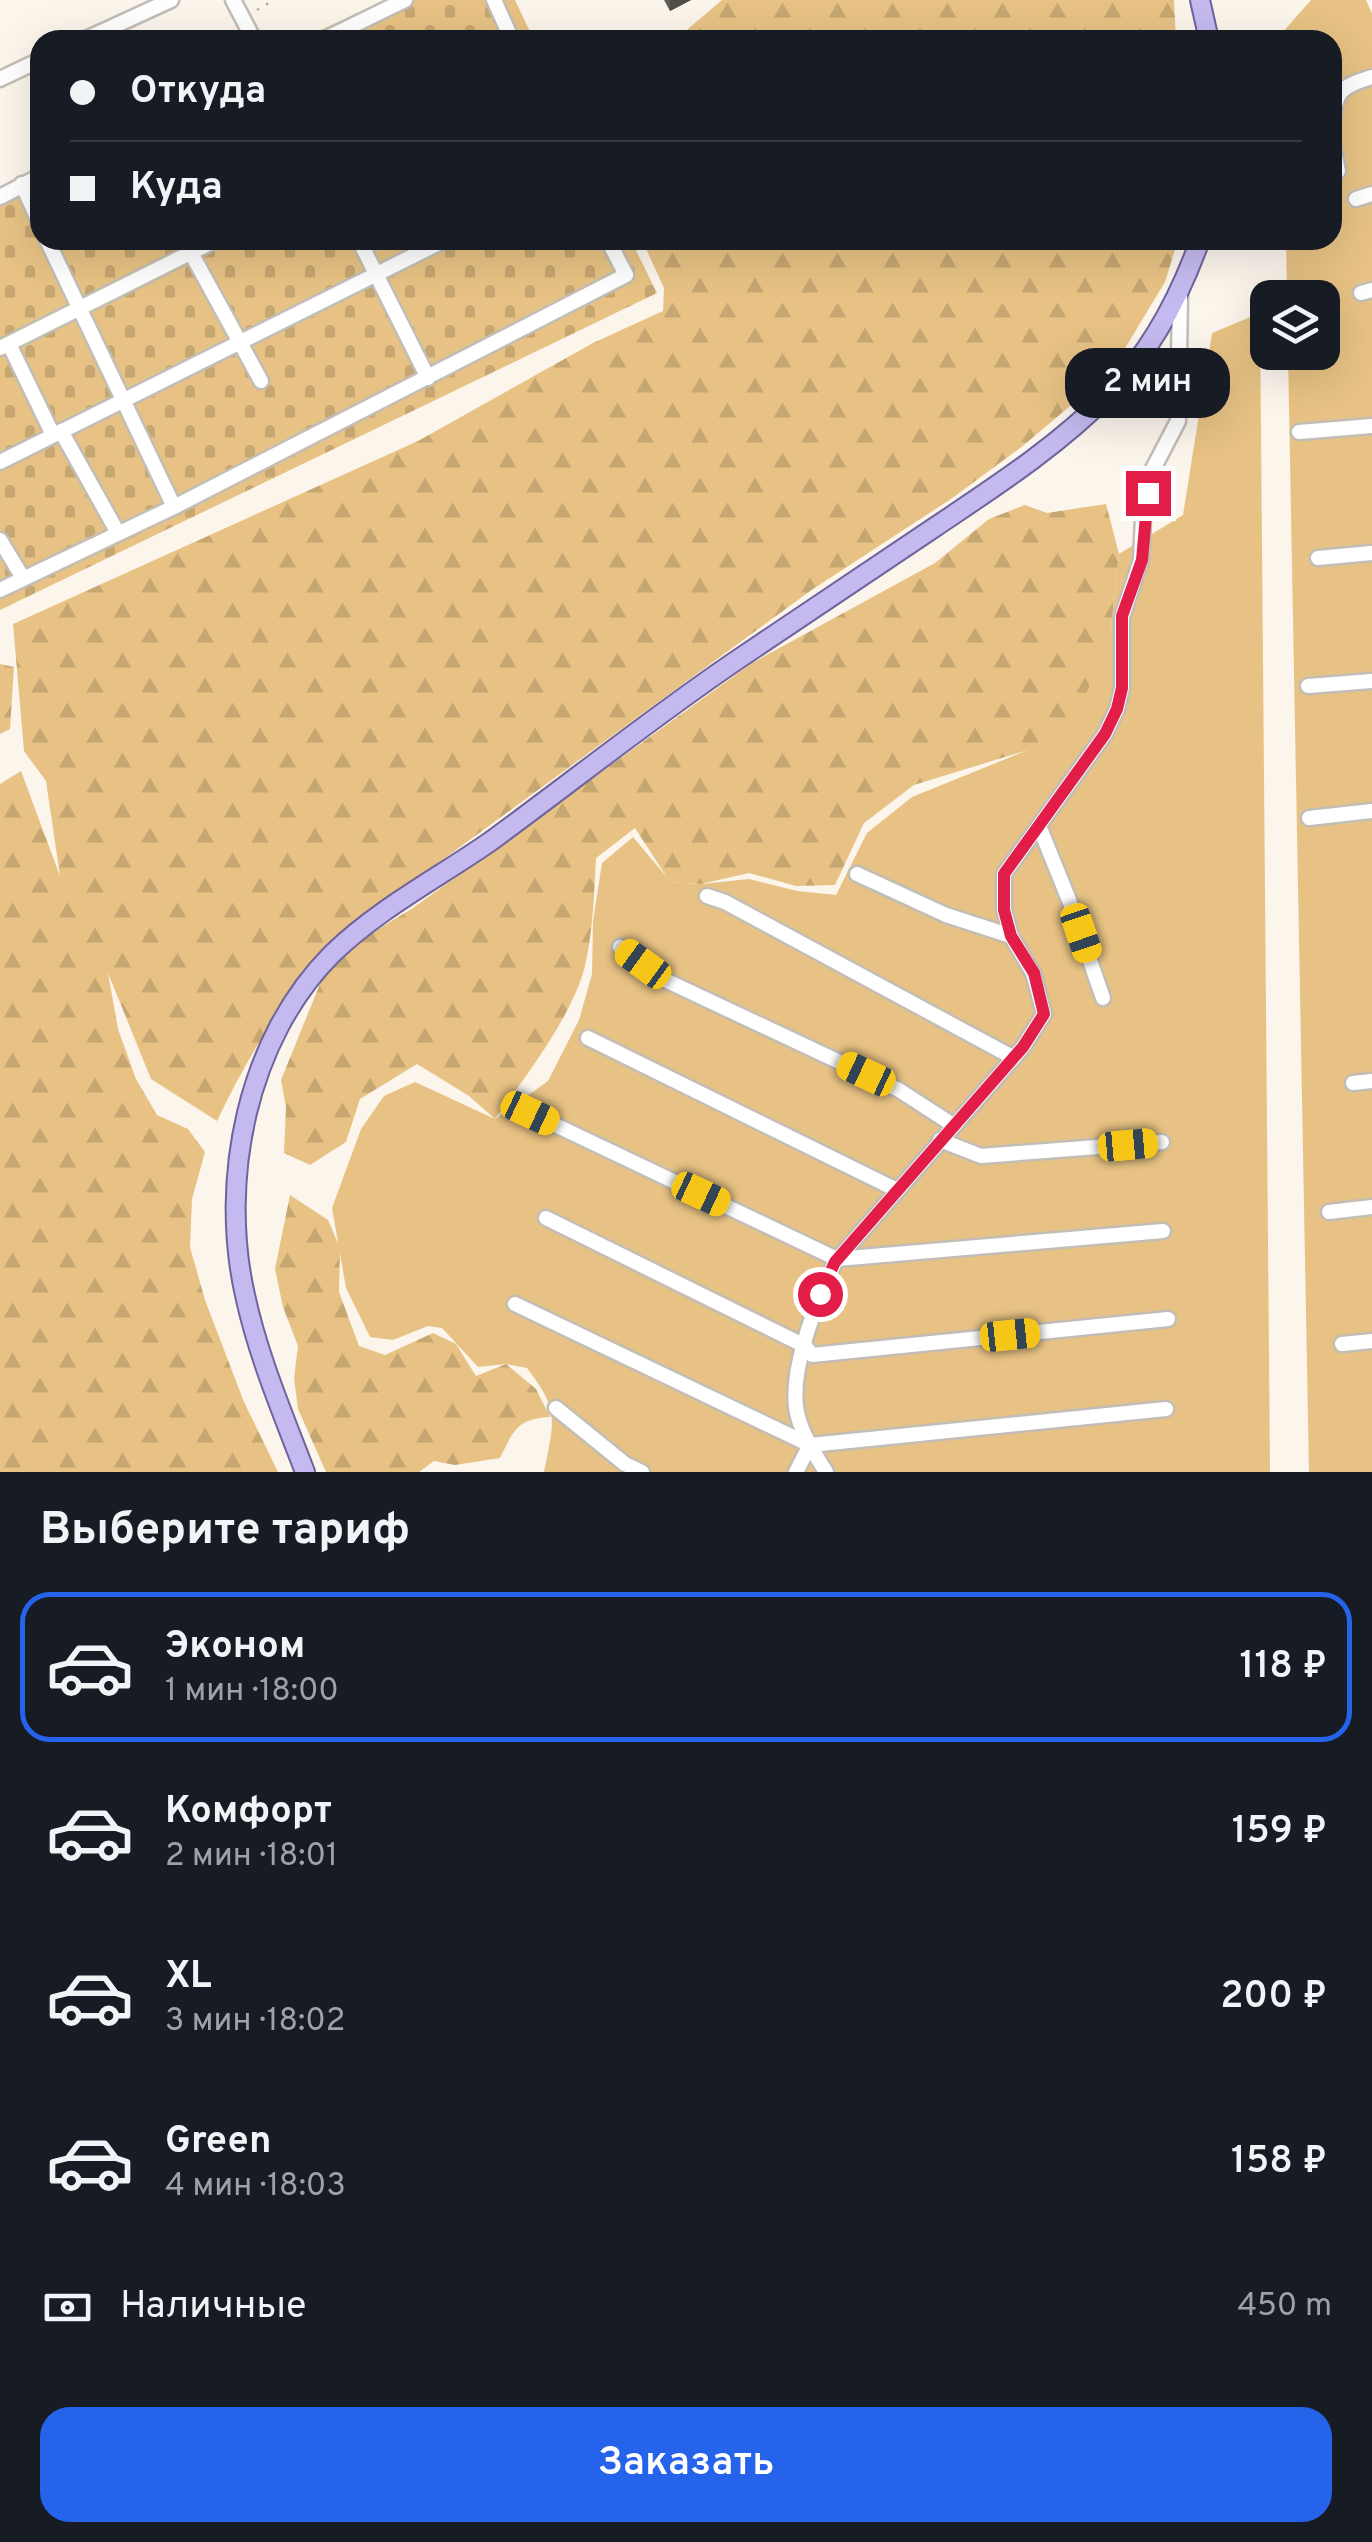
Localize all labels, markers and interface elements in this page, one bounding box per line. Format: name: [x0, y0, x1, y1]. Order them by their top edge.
text: Откуда: [130, 68, 266, 117]
text: Куда: [130, 164, 223, 213]
map controls: [1250, 280, 1340, 370]
button: layers: [1250, 280, 1340, 370]
callout: 2 мин: [1066, 348, 1230, 418]
text: 2 мин: [1103, 363, 1192, 403]
route end: [1126, 471, 1171, 516]
car: [1057, 900, 1105, 966]
car: [610, 934, 676, 994]
car: [832, 1048, 900, 1100]
car: [496, 1087, 564, 1139]
car: [1097, 1127, 1159, 1163]
car: [667, 1168, 735, 1220]
route start: [798, 1272, 843, 1317]
car: [979, 1317, 1041, 1353]
text: Выберите тариф: [40, 1503, 410, 1560]
icon: car: [45, 1622, 135, 1712]
text: Эконом: [165, 1623, 305, 1672]
text: 118 ₽: [1240, 1643, 1327, 1692]
text: 1 мин · 18:00: [165, 1672, 339, 1712]
icon: car: [45, 1787, 135, 1877]
text: Комфорт: [165, 1788, 332, 1837]
text: 159 ₽: [1232, 1808, 1327, 1857]
text: 2 мин · 18:01: [165, 1837, 338, 1877]
icon: car: [45, 1952, 135, 2042]
text: XL: [165, 1953, 212, 2002]
text: 200 ₽: [1220, 1973, 1327, 2022]
text: 3 мин · 18:02: [165, 2002, 345, 2042]
icon: car: [45, 2117, 135, 2207]
text: Green: [165, 2118, 271, 2167]
text: 158 ₽: [1231, 2138, 1327, 2187]
text: 4 мин · 18:03: [165, 2167, 346, 2207]
icon: cash: [40, 2280, 95, 2335]
text: Наличные: [120, 2283, 307, 2332]
text: 450 m: [1237, 2287, 1332, 2327]
button: Заказать: [40, 2407, 1332, 2522]

